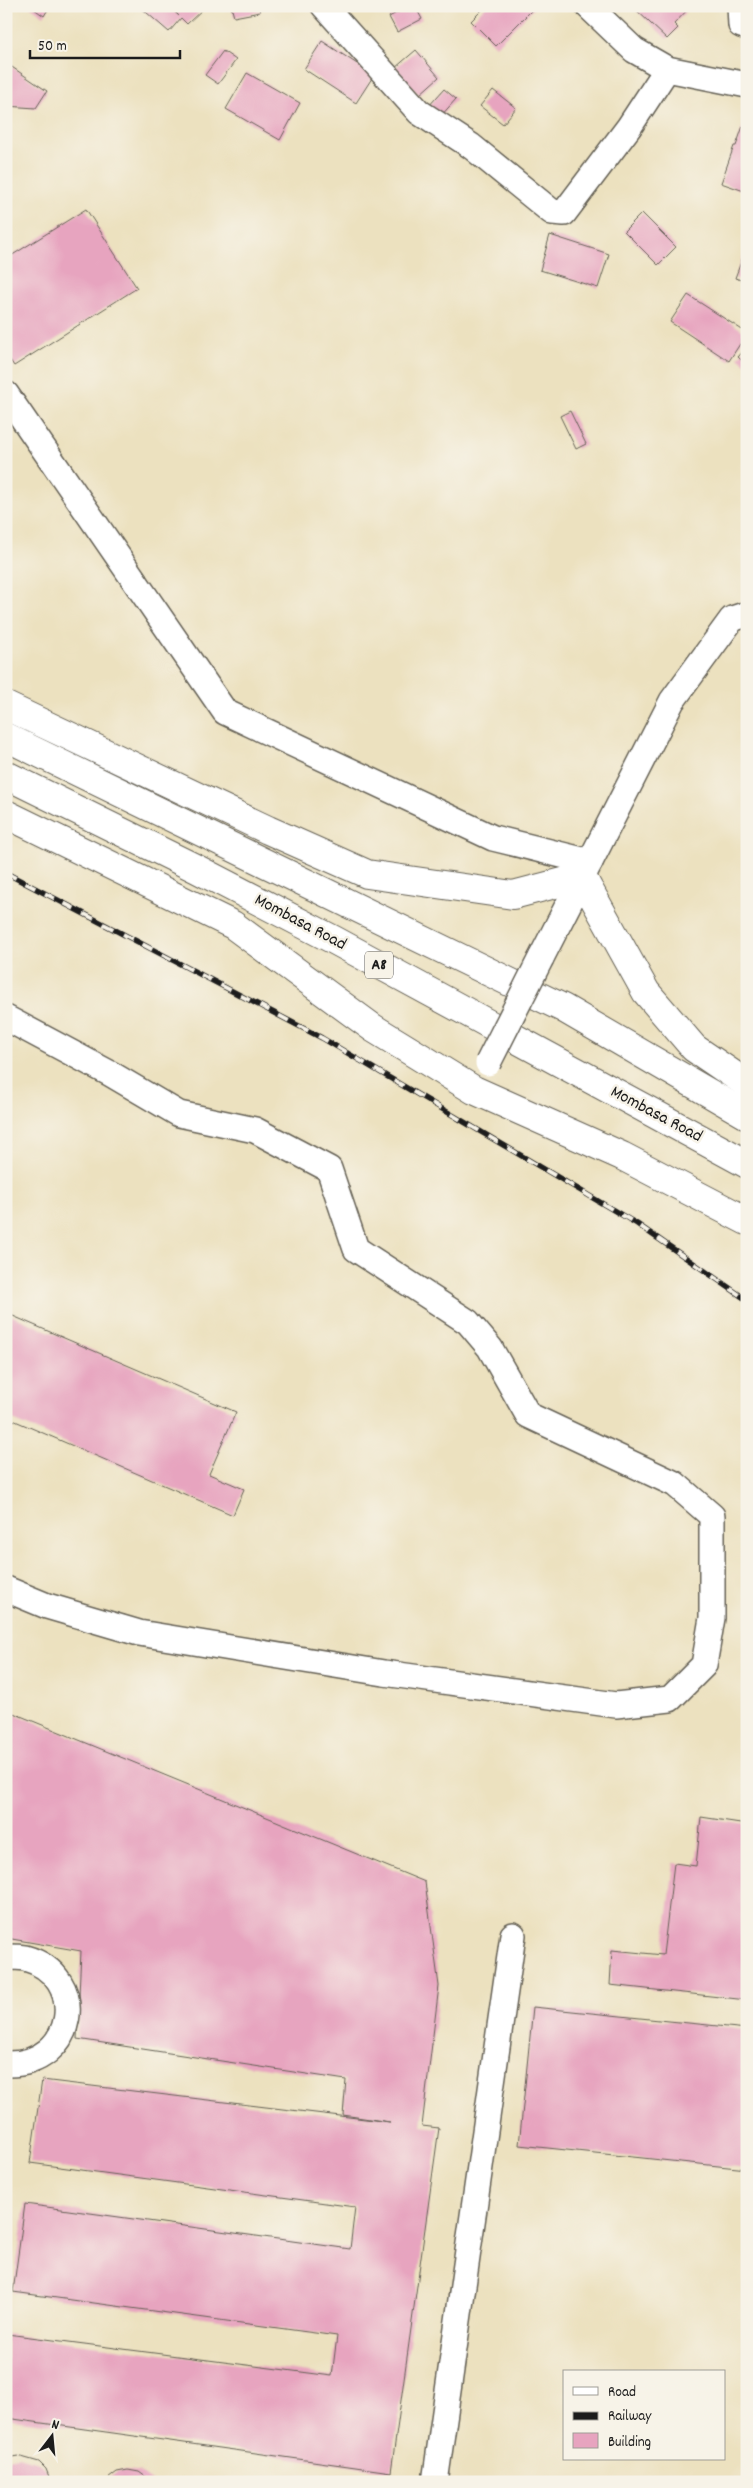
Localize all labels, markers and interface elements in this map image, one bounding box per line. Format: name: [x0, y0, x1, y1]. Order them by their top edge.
scale bar: [30, 28, 180, 60]
text: 50 m: [38, 36, 67, 58]
street label: Mombasa Road: [250, 888, 350, 958]
road number: A8: [365, 952, 393, 978]
street label: Mombasa Road: [606, 1080, 706, 1150]
legend: [563, 2370, 726, 2460]
text: Road: [608, 2382, 636, 2404]
text: Railway: [608, 2406, 652, 2428]
north arrow: [28, 2410, 78, 2460]
text: N: [49, 2415, 61, 2436]
text: Building: [608, 2432, 651, 2454]

